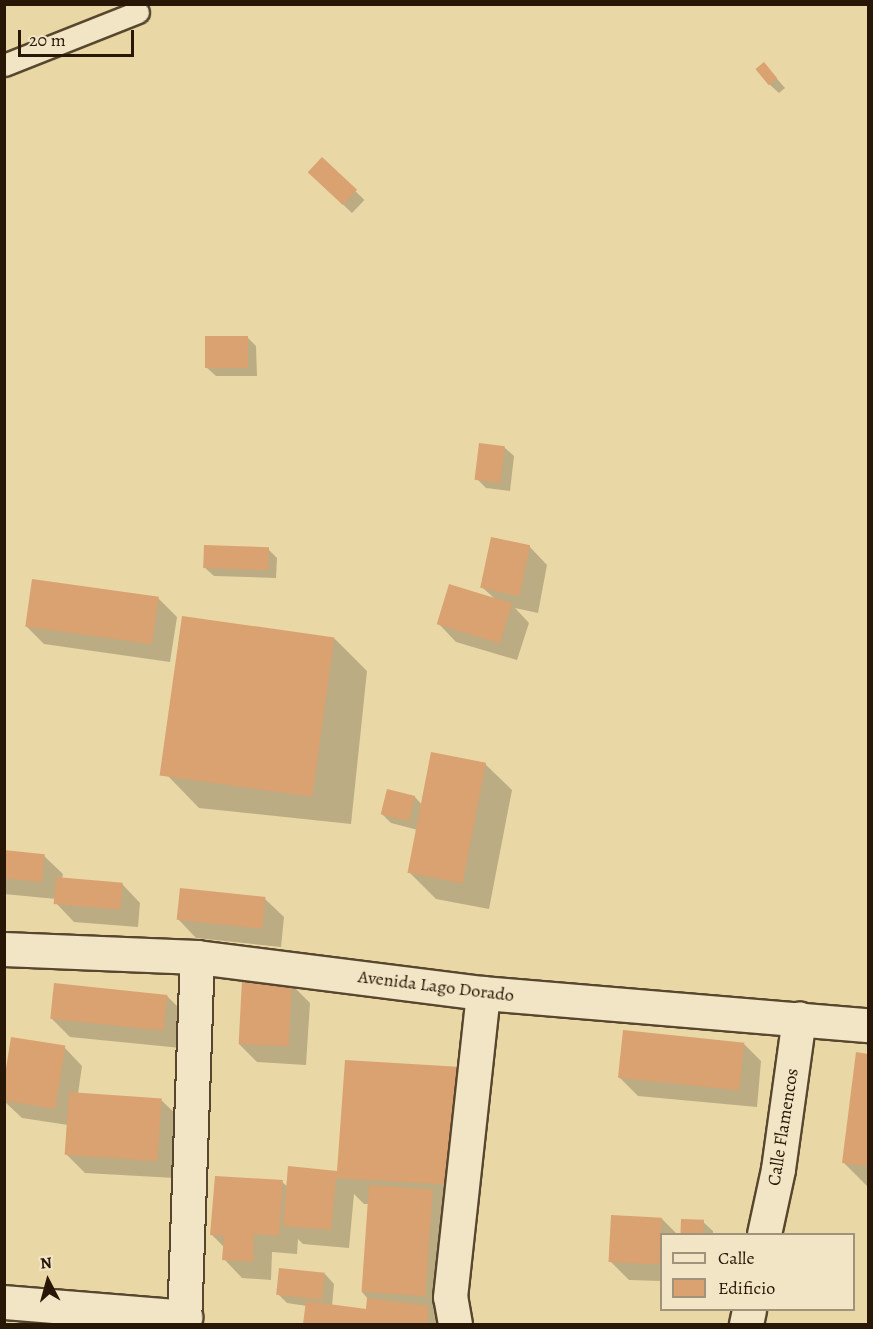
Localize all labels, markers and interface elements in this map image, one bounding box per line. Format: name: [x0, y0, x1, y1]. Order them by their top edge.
scale bar: [21, 18, 136, 56]
text: 20 m: [29, 28, 66, 52]
street label: Avenida Lago Dorado: [357, 966, 515, 1006]
street label: Calle Flamencos: [763, 1067, 803, 1187]
legend: [660, 1233, 855, 1311]
text: Calle: [718, 1246, 755, 1270]
north arrow: [18, 1251, 78, 1311]
text: N: [39, 1252, 53, 1275]
text: Edificio: [718, 1276, 775, 1300]

